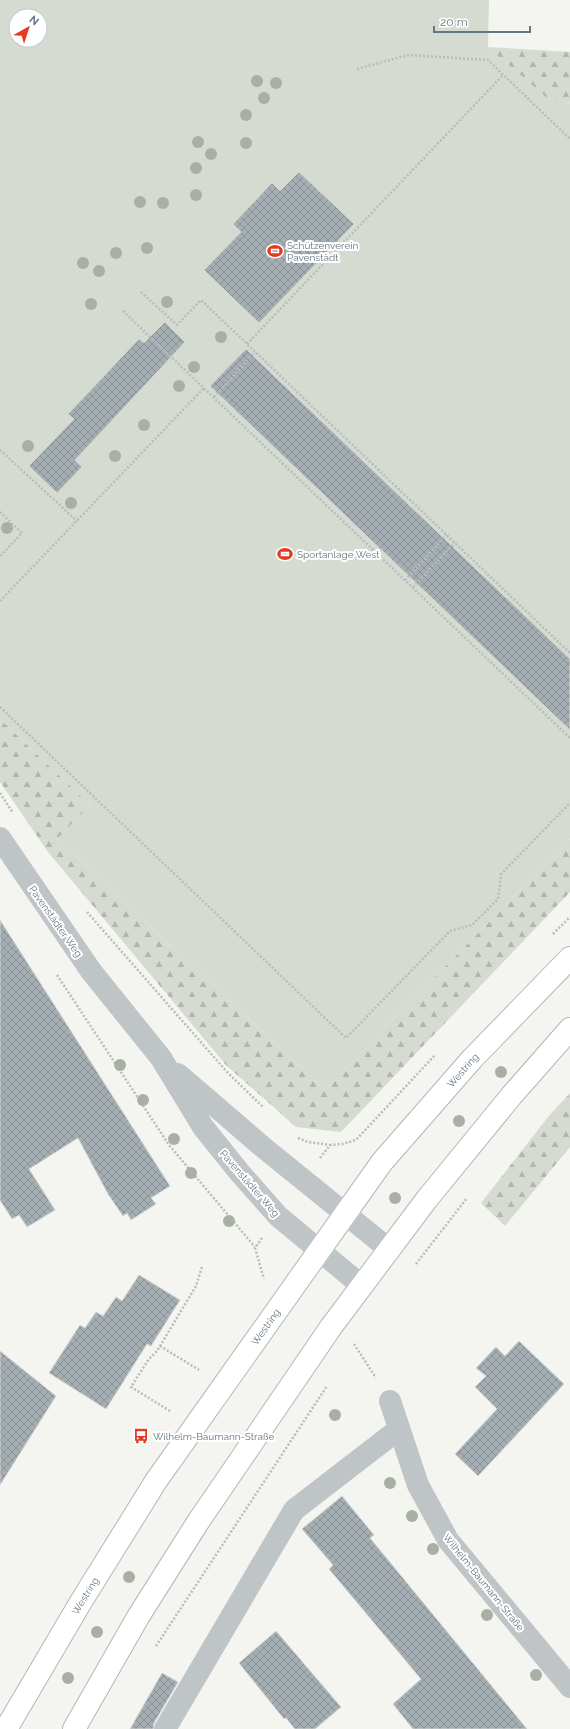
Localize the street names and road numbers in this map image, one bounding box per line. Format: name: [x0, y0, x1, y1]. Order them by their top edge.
street label: Pavenstädter Weg: [27, 883, 84, 959]
street label: Westring: [445, 1051, 481, 1090]
street label: Pavenstädter Weg: [218, 1148, 282, 1219]
street label: Westring: [249, 1307, 282, 1347]
street label: Wilhelm-Baumann-Straße: [441, 1532, 526, 1633]
street label: Westring: [70, 1575, 101, 1616]

